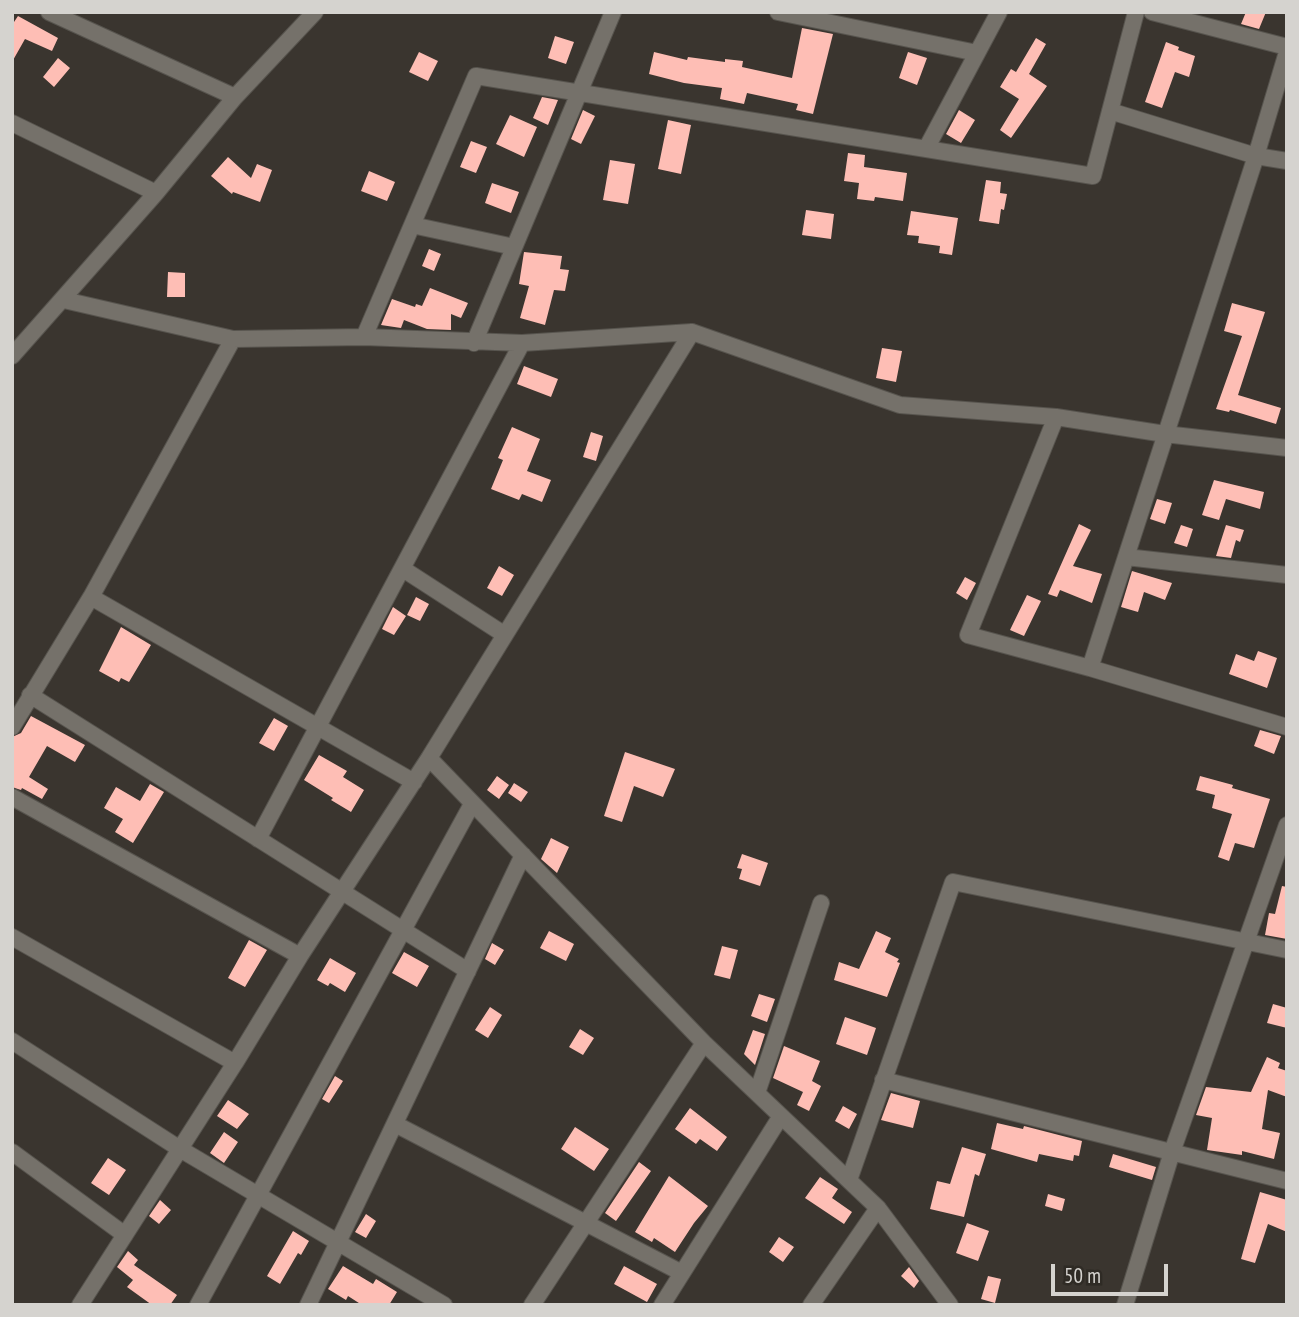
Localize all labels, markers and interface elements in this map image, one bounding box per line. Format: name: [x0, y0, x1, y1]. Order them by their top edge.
scale bar: [1054, 1250, 1171, 1294]
text: 50 m: [1064, 1262, 1101, 1289]

